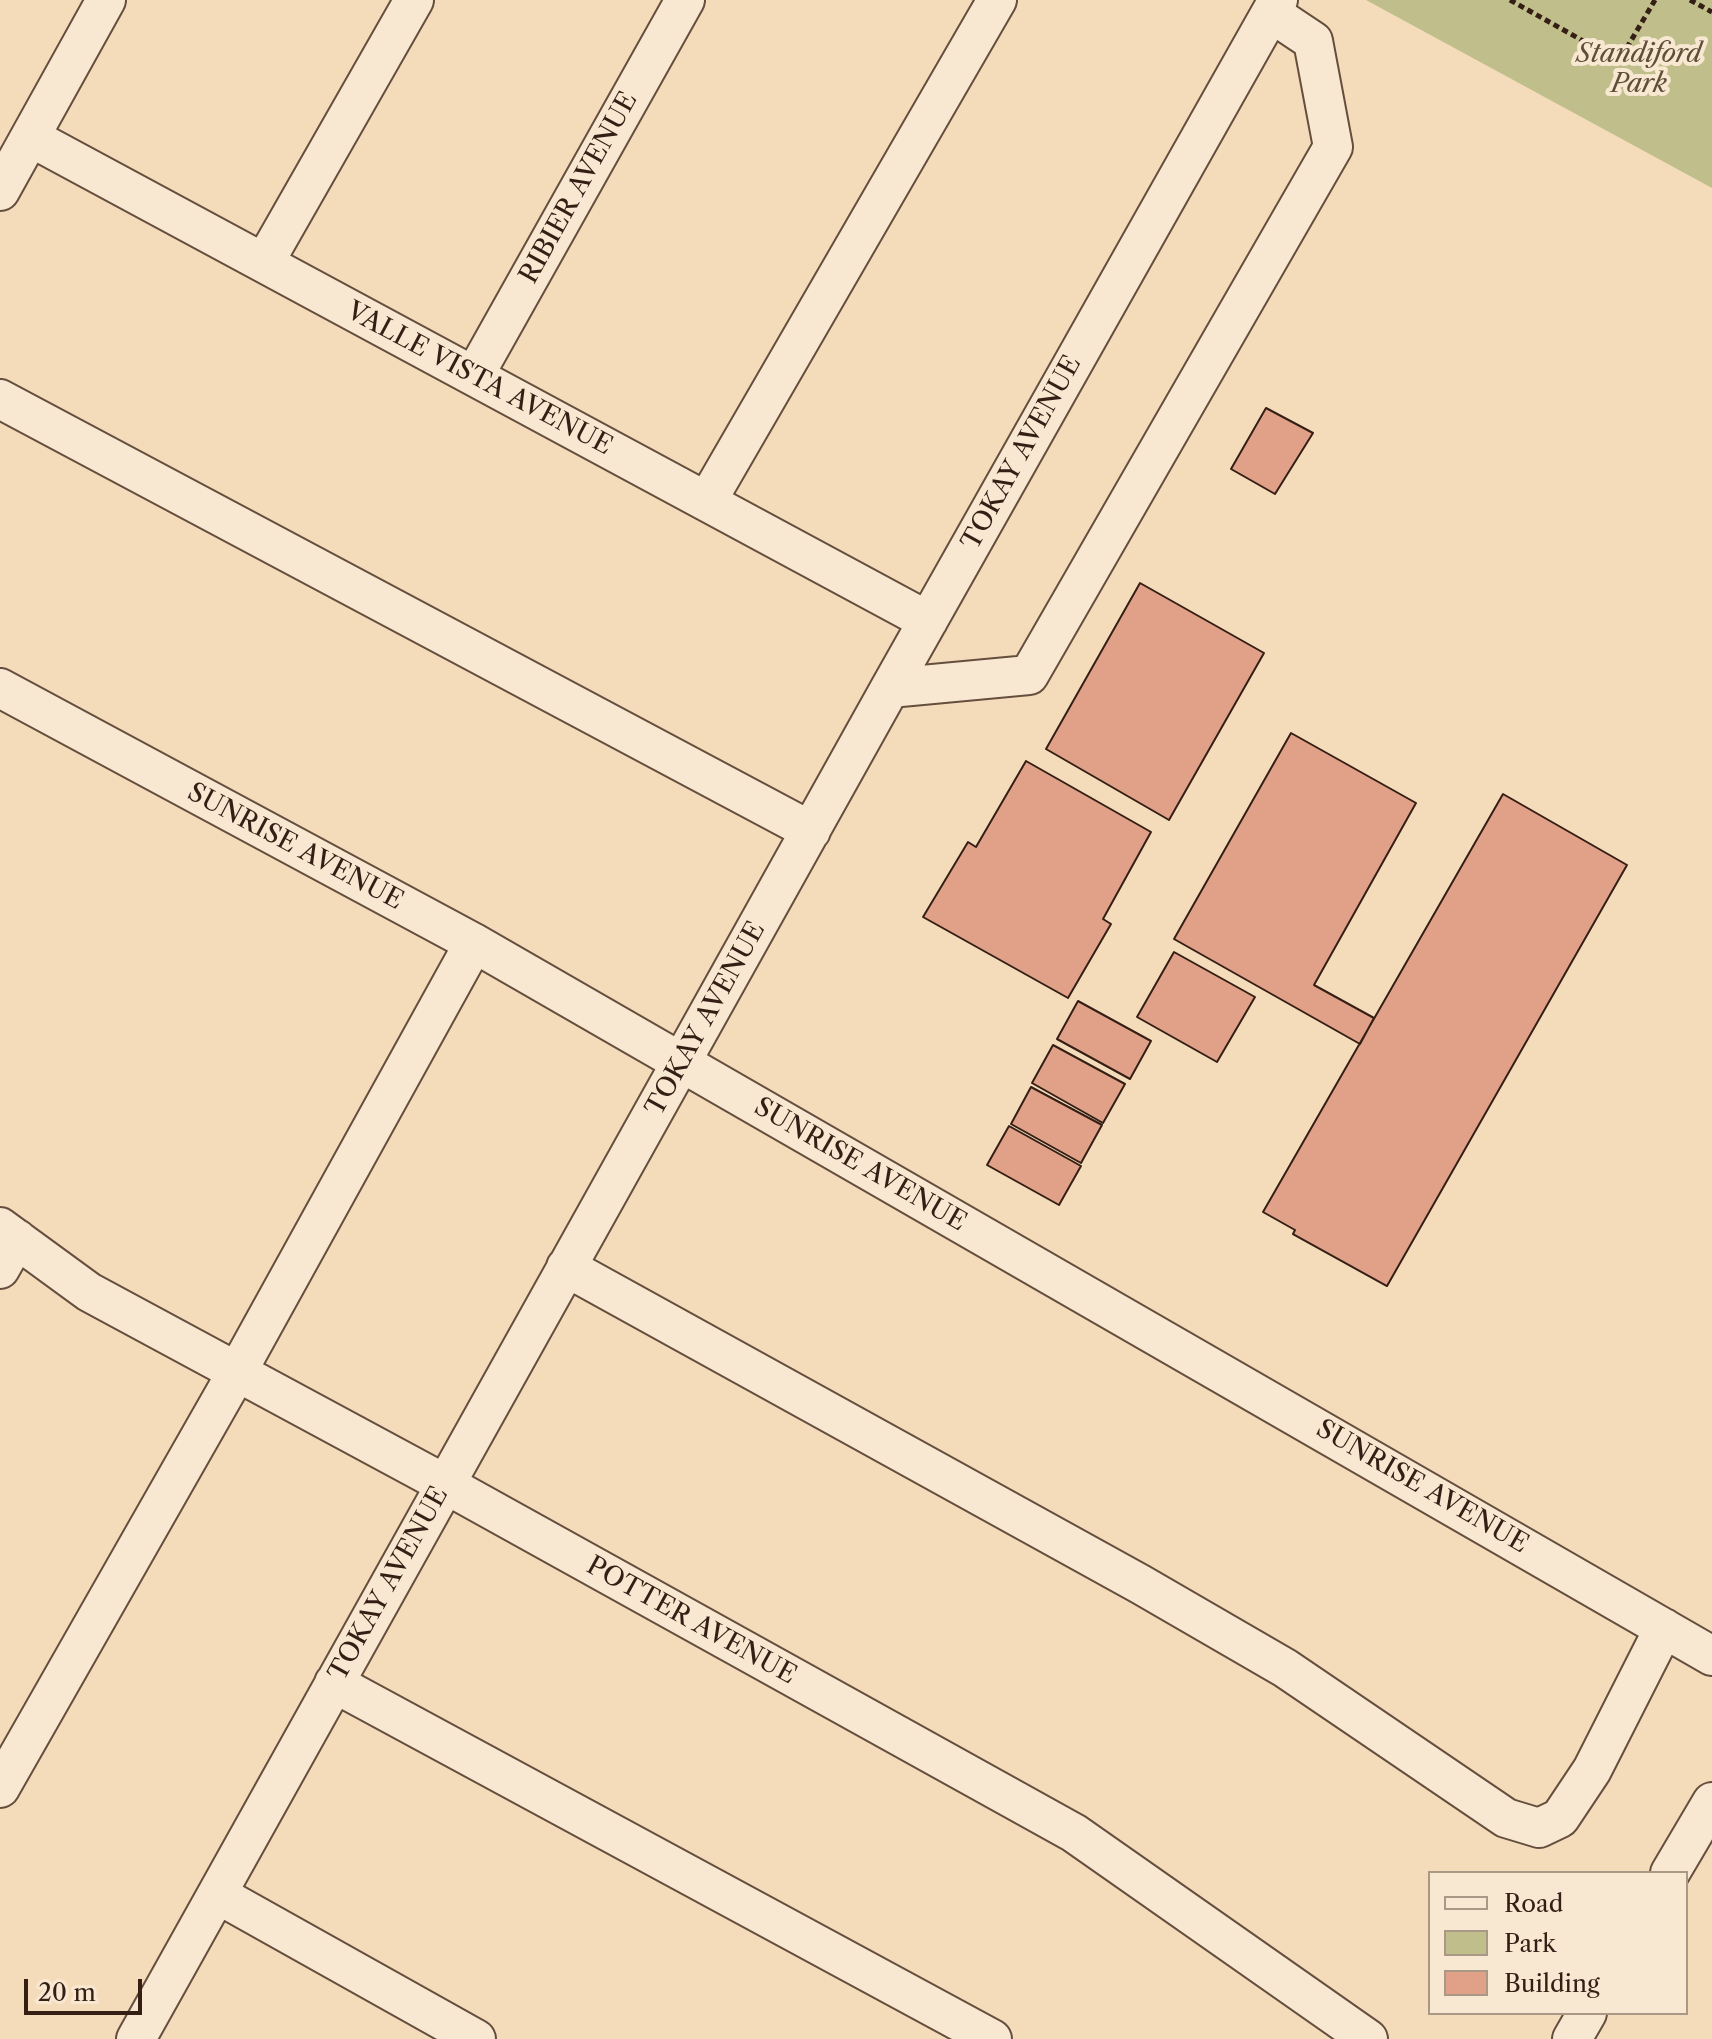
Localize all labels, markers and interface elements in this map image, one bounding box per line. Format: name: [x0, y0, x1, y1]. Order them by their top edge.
park label: Standiford Park: [1576, 38, 1702, 100]
street label: RIBIER AVENUE: [514, 87, 644, 289]
street label: VALLE VISTA AVENUE: [341, 296, 617, 462]
street label: TOKAY AVENUE: [956, 351, 1088, 555]
street label: SUNRISE AVENUE: [182, 777, 408, 917]
street label: TOKAY AVENUE: [640, 917, 772, 1121]
street label: SUNRISE AVENUE: [748, 1092, 972, 1238]
street label: SUNRISE AVENUE: [1310, 1414, 1534, 1560]
street label: TOKAY AVENUE: [323, 1482, 455, 1686]
street label: POTTER AVENUE: [581, 1550, 801, 1692]
legend: [1428, 1871, 1688, 2015]
text: Road: [1504, 1889, 1563, 1918]
text: Park: [1504, 1929, 1556, 1958]
scale bar: [28, 1963, 146, 2013]
text: Building: [1504, 1969, 1600, 1998]
text: 20 m: [38, 1978, 96, 2007]

